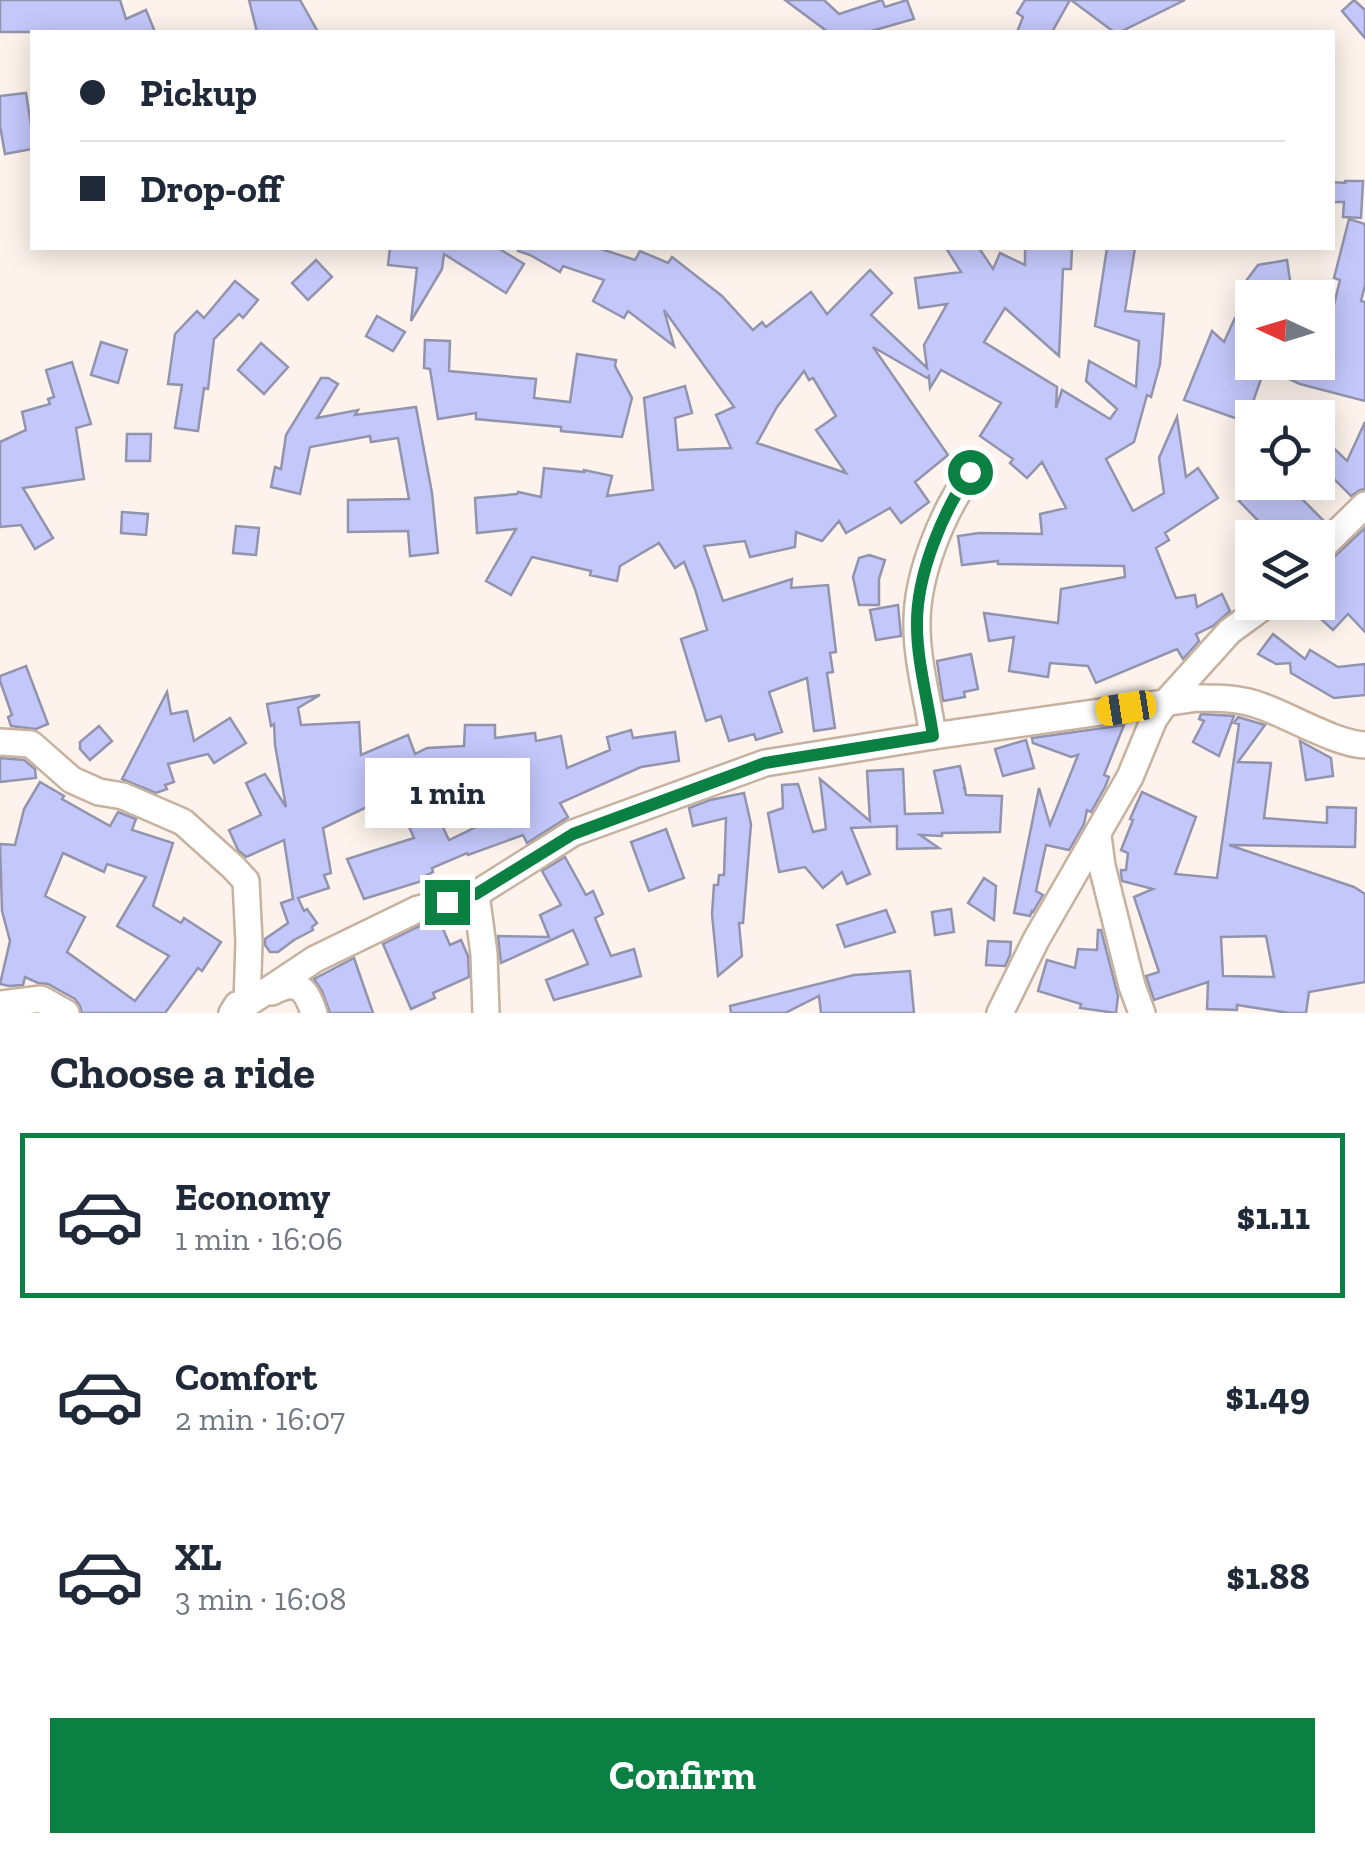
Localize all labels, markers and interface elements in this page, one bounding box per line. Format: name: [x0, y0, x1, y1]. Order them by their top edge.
text: Pickup: [140, 70, 257, 116]
text: Drop-off: [140, 166, 281, 212]
north arrow: [1235, 280, 1335, 380]
map controls: [1235, 280, 1335, 620]
button: locate: [1235, 400, 1335, 500]
route start: [948, 450, 993, 495]
button: layers: [1235, 520, 1335, 620]
car: [1094, 688, 1158, 728]
callout: 1 min: [364, 757, 530, 827]
text: 1 min: [410, 774, 485, 812]
route end: [425, 880, 470, 925]
text: Choose a ride: [50, 1046, 315, 1100]
icon: car: [55, 1171, 145, 1261]
text: Economy: [175, 1174, 330, 1220]
text: $1.11: [1237, 1193, 1310, 1239]
text: 1 min · 16:06: [175, 1220, 343, 1258]
icon: car: [55, 1351, 145, 1441]
text: Comfort: [175, 1354, 317, 1400]
text: $1.49: [1225, 1373, 1310, 1419]
text: 2 min · 16:07: [175, 1400, 345, 1438]
icon: car: [55, 1531, 145, 1621]
text: XL: [175, 1534, 222, 1580]
text: $1.88: [1226, 1553, 1310, 1599]
text: 3 min · 16:08: [175, 1580, 347, 1618]
button: Confirm: [50, 1718, 1315, 1833]

